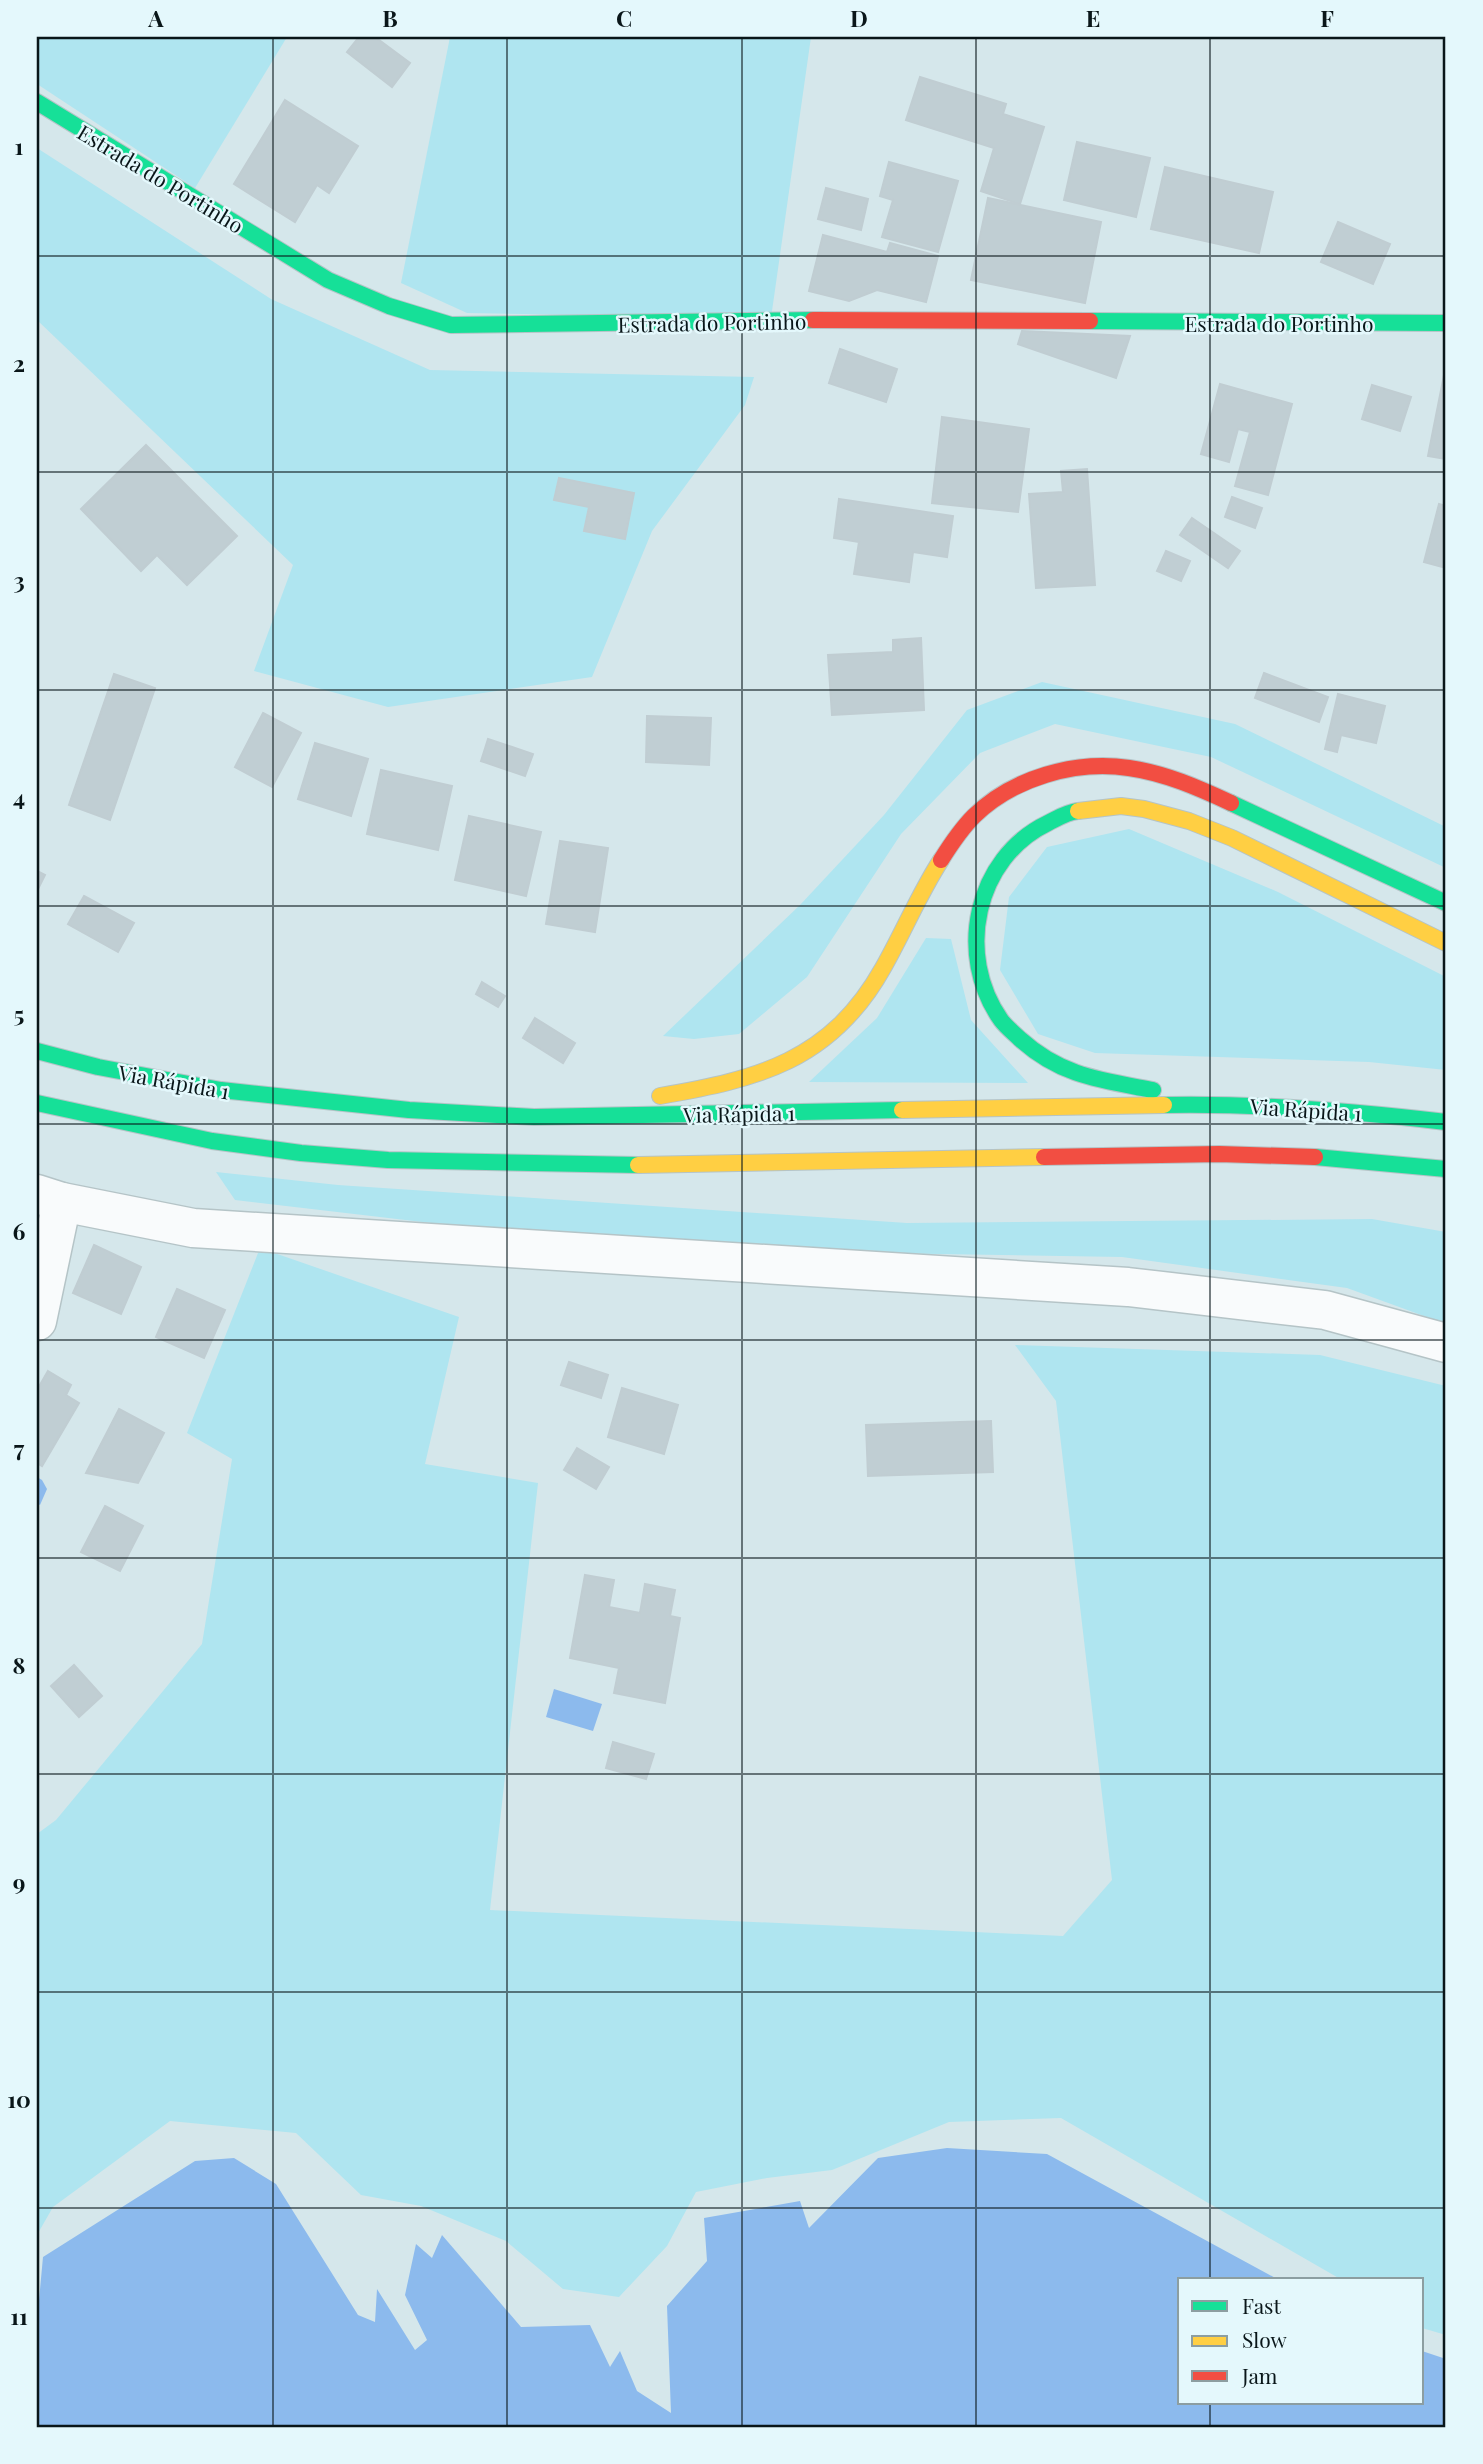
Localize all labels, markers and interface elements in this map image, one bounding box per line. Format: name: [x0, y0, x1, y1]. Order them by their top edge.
text: A: [147, 2, 164, 33]
text: B: [382, 2, 398, 33]
text: C: [616, 2, 632, 33]
text: D: [850, 2, 868, 33]
text: E: [1086, 2, 1100, 33]
text: F: [1320, 2, 1334, 33]
street label: Estrada do Portinho: [73, 117, 249, 239]
text: 1: [15, 130, 24, 161]
street label: Estrada do Portinho: [617, 306, 807, 338]
street label: Estrada do Portinho: [1185, 309, 1373, 337]
text: 2: [13, 347, 25, 378]
text: 3: [13, 564, 25, 595]
text: 4: [13, 781, 25, 812]
text: 5: [14, 998, 24, 1029]
street label: Via Rápida 1: [115, 1057, 232, 1105]
street label: Via Rápida 1: [1248, 1091, 1363, 1127]
street label: Via Rápida 1: [682, 1098, 795, 1128]
text: 6: [13, 1215, 26, 1246]
text: 7: [14, 1432, 25, 1463]
text: 8: [13, 1649, 25, 1680]
text: 9: [13, 1866, 25, 1897]
text: 10: [7, 2083, 31, 2114]
legend: [1178, 2278, 1424, 2404]
text: Fast: [1242, 2291, 1281, 2319]
text: 11: [10, 2300, 28, 2331]
text: Slow: [1242, 2325, 1287, 2353]
text: Jam: [1241, 2361, 1278, 2389]

